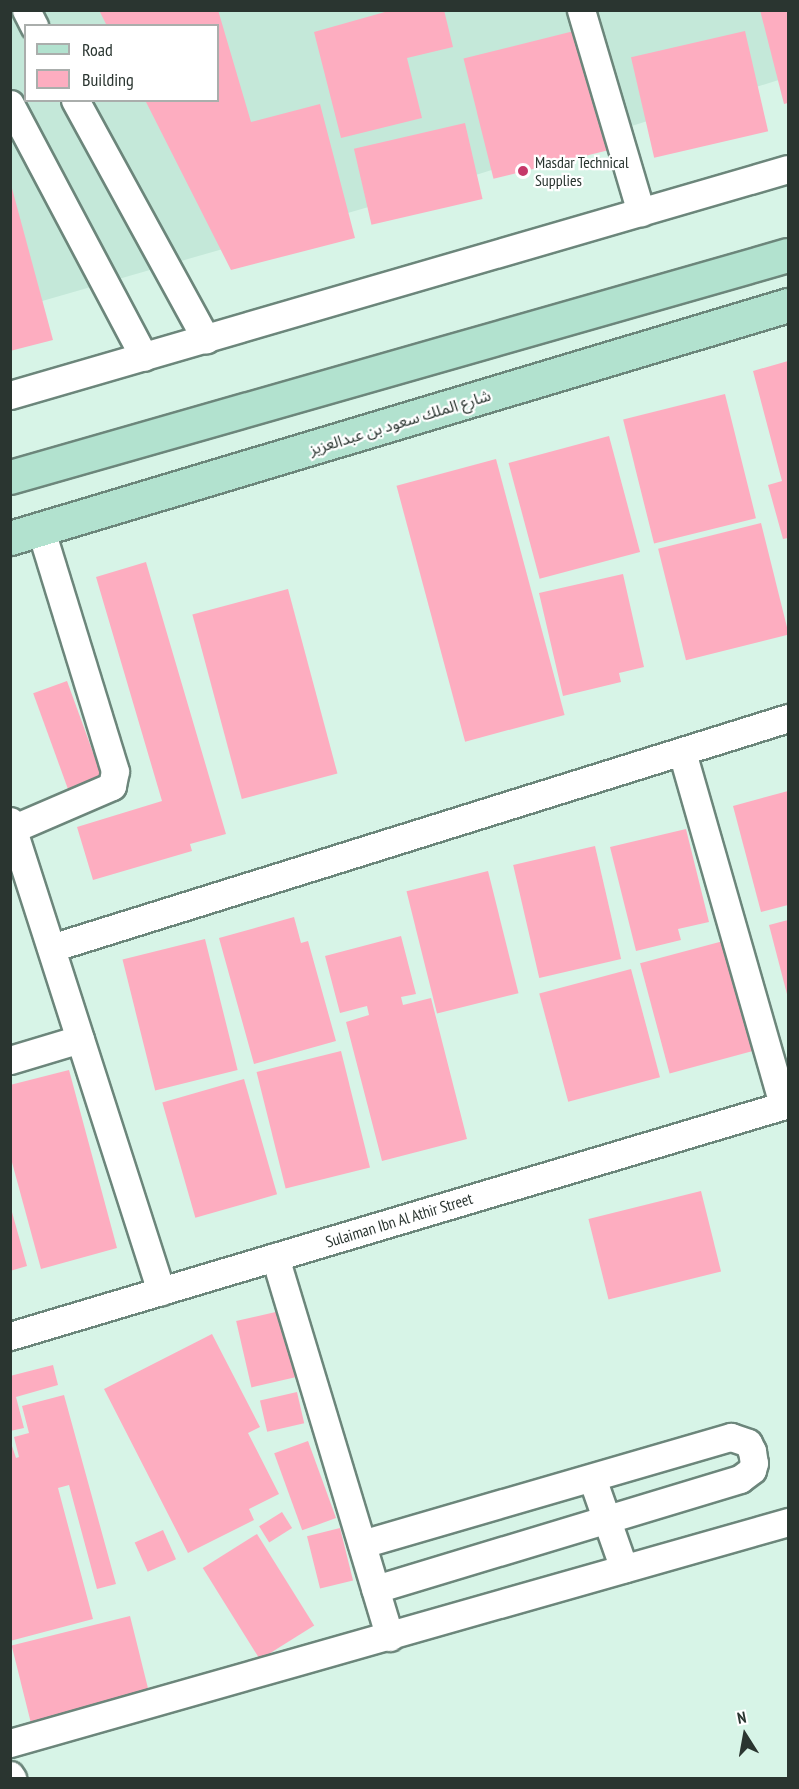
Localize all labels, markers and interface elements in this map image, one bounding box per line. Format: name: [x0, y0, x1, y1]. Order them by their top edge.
legend: [24, 24, 219, 102]
text: Road: [82, 38, 113, 61]
text: Building: [82, 68, 134, 91]
place label: Masdar Technical Supplies: [535, 152, 629, 190]
marker: Masdar Technical Supplies: [516, 164, 530, 178]
street label: شارع الملك سعود بن عبدالعزيز: [307, 385, 493, 459]
street label: Sulaiman Ibn Al Athir Street: [323, 1188, 475, 1252]
north arrow: [715, 1705, 775, 1765]
text: N: [735, 1707, 748, 1728]

